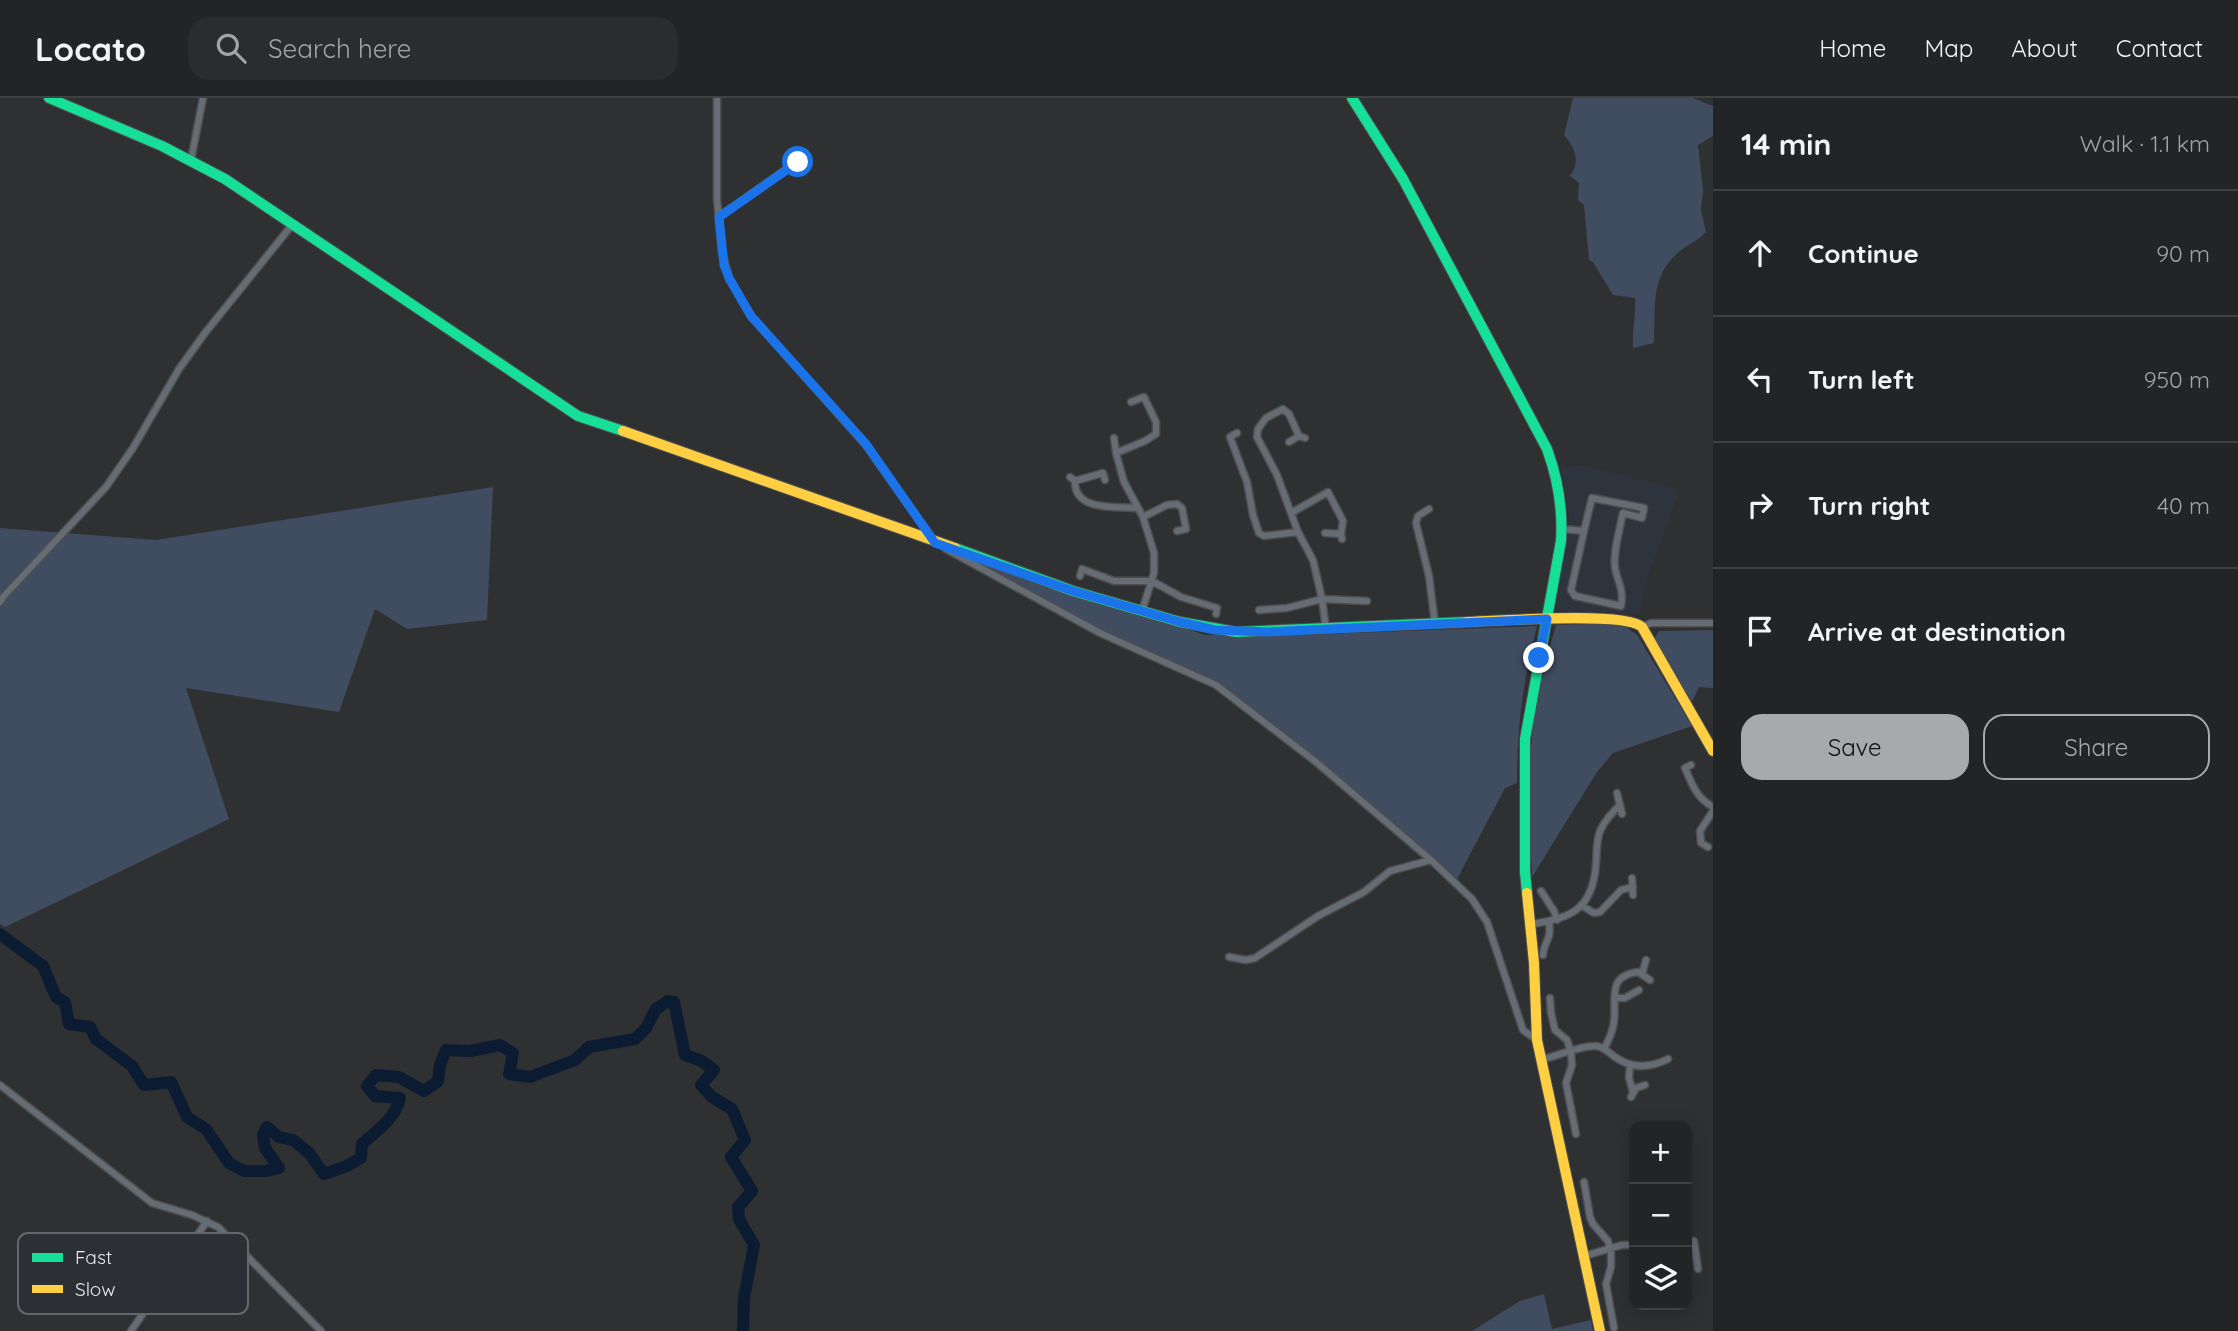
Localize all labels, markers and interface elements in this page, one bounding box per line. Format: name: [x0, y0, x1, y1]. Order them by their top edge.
search box: [188, 17, 678, 80]
text: Locato: [35, 28, 146, 69]
icon: search: [212, 29, 250, 67]
text: Search here: [268, 32, 411, 65]
text: Home: [1819, 33, 1886, 63]
text: Map: [1924, 33, 1973, 63]
text: About: [2011, 33, 2078, 63]
text: Contact: [2116, 33, 2203, 63]
text: 14 min: [1741, 125, 1831, 163]
text: Walk · 1.1 km: [2080, 129, 2210, 158]
route start: [782, 146, 813, 177]
icon: ahead: [1741, 234, 1779, 272]
text: Continue: [1808, 237, 1919, 270]
text: 90 m: [2156, 239, 2210, 268]
icon: left: [1741, 360, 1779, 398]
text: Turn left: [1808, 363, 1915, 396]
text: 950 m: [2144, 365, 2210, 394]
icon: right: [1741, 486, 1779, 524]
text: Turn right: [1808, 489, 1930, 522]
text: 40 m: [2157, 491, 2210, 520]
icon: arrive: [1741, 612, 1779, 650]
text: Arrive at destination: [1808, 615, 2066, 648]
route end: [1523, 642, 1554, 673]
button: Save: [1741, 714, 1969, 780]
button: Share: [1983, 714, 2210, 780]
map controls: [1629, 1121, 1692, 1310]
button: +: [1629, 1121, 1692, 1184]
button: −: [1629, 1184, 1692, 1247]
legend: [18, 1233, 248, 1314]
text: Fast: [75, 1245, 112, 1269]
button: layers: [1629, 1247, 1692, 1310]
text: Slow: [75, 1277, 116, 1301]

